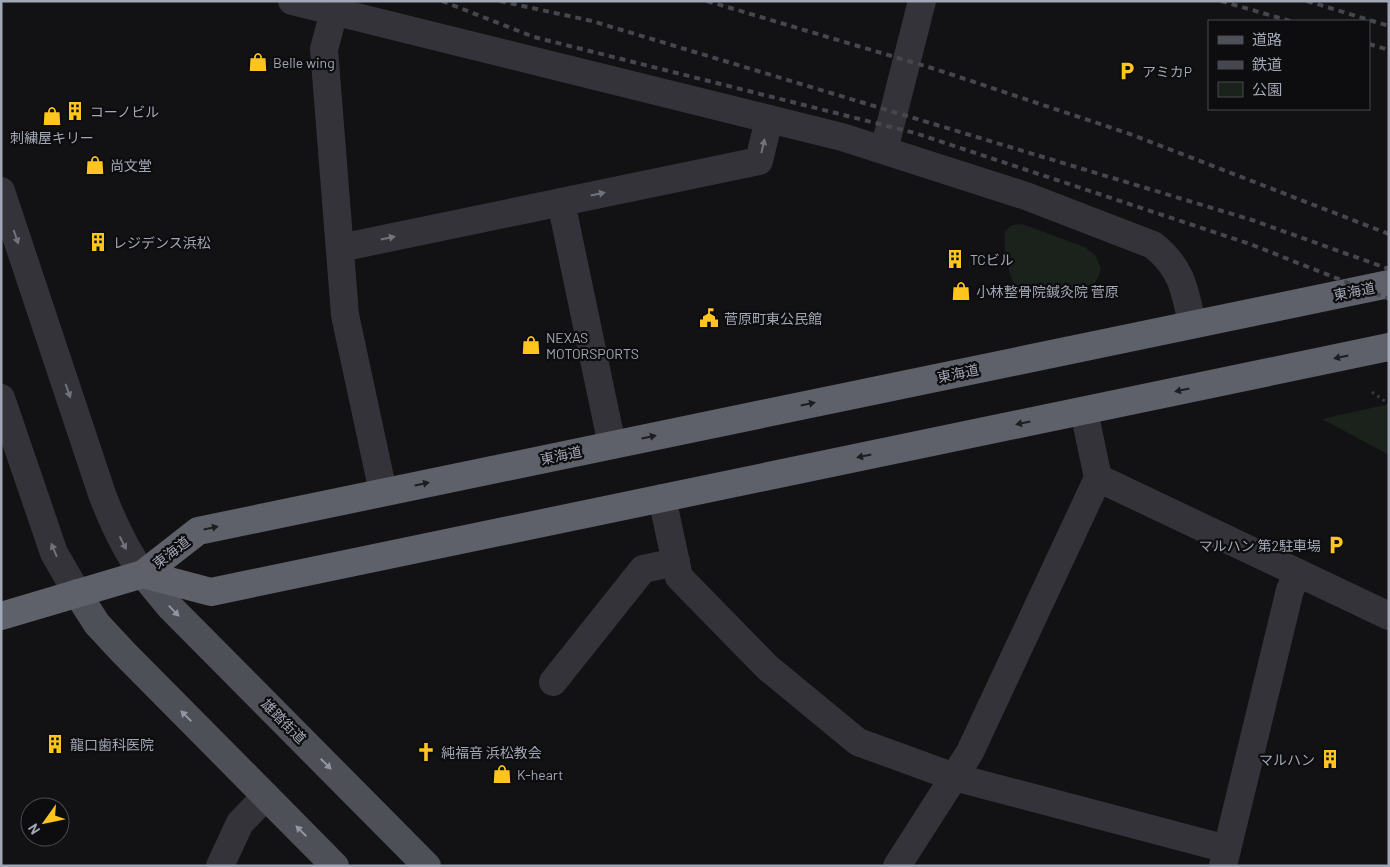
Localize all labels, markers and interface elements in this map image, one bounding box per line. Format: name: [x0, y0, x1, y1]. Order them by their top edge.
legend: [1208, 20, 1370, 110]
text: 道路: [1252, 30, 1282, 48]
shop icon: Belle wing: [247, 51, 269, 73]
place label: Belle wing: [273, 54, 335, 71]
text: 鉄道: [1252, 55, 1282, 73]
parking icon: アミカP: [1116, 60, 1138, 82]
place label: アミカP: [1142, 63, 1192, 80]
text: 公園: [1252, 80, 1282, 98]
building icon: コーノビル: [64, 100, 86, 122]
place label: コーノビル: [90, 103, 159, 120]
shop icon: 刺繍屋キリー: [41, 105, 63, 127]
place label: 刺繍屋キリー: [10, 129, 94, 146]
one-way arrow: [759, 138, 767, 153]
shop icon: 尚文堂: [84, 154, 106, 176]
place label: 尚文堂: [110, 157, 152, 174]
one-way arrow: [590, 190, 606, 198]
one-way arrow: [12, 230, 20, 245]
building icon: レジデンス浜松: [87, 231, 109, 253]
place label: レジデンス浜松: [113, 234, 211, 251]
one-way arrow: [380, 234, 395, 242]
building icon: TCビル: [944, 248, 966, 270]
place label: TCビル: [970, 251, 1014, 268]
street label: 東海道: [1332, 279, 1376, 303]
shop icon: 小林整骨院鍼灸院 菅原: [950, 280, 972, 302]
place label: 小林整骨院鍼灸院 菅原: [976, 283, 1119, 300]
public building icon: 菅原町東公民館: [698, 307, 720, 329]
place label: 菅原町東公民館: [724, 310, 822, 327]
place label: NEXAS MOTORSPORTS: [546, 329, 639, 362]
shop icon: NEXAS MOTORSPORTS: [520, 334, 542, 356]
one-way arrow: [1333, 353, 1349, 361]
street label: 東海道: [936, 360, 980, 386]
one-way arrow: [64, 384, 72, 399]
one-way arrow: [1174, 386, 1189, 394]
one-way arrow: [801, 400, 816, 408]
one-way arrow: [1014, 420, 1030, 428]
one-way arrow: [642, 433, 657, 441]
street label: 東海道: [539, 442, 583, 468]
one-way arrow: [855, 453, 871, 461]
one-way arrow: [414, 480, 430, 488]
one-way arrow: [204, 524, 219, 532]
street label: 東海道: [149, 532, 193, 572]
parking icon: マルハン 第2駐車場: [1325, 534, 1347, 556]
one-way arrow: [119, 536, 127, 551]
place label: マルハン 第2駐車場: [1199, 537, 1321, 554]
one-way arrow: [49, 543, 57, 557]
one-way arrow: [168, 605, 180, 617]
street label: 雄踏街道: [258, 695, 310, 747]
one-way arrow: [181, 710, 193, 722]
building icon: 龍口歯科医院: [44, 733, 66, 755]
place label: 龍口歯科医院: [70, 736, 154, 753]
church icon: 純福音 浜松教会: [415, 741, 437, 763]
place label: 純福音 浜松教会: [441, 744, 542, 761]
building icon: マルハン: [1319, 748, 1341, 770]
place label: マルハン: [1259, 751, 1315, 768]
one-way arrow: [320, 758, 332, 770]
shop icon: K-heart: [491, 763, 513, 785]
place label: K-heart: [517, 766, 563, 783]
north arrow: [20, 797, 70, 847]
text: N: [24, 821, 43, 838]
one-way arrow: [295, 825, 307, 837]

